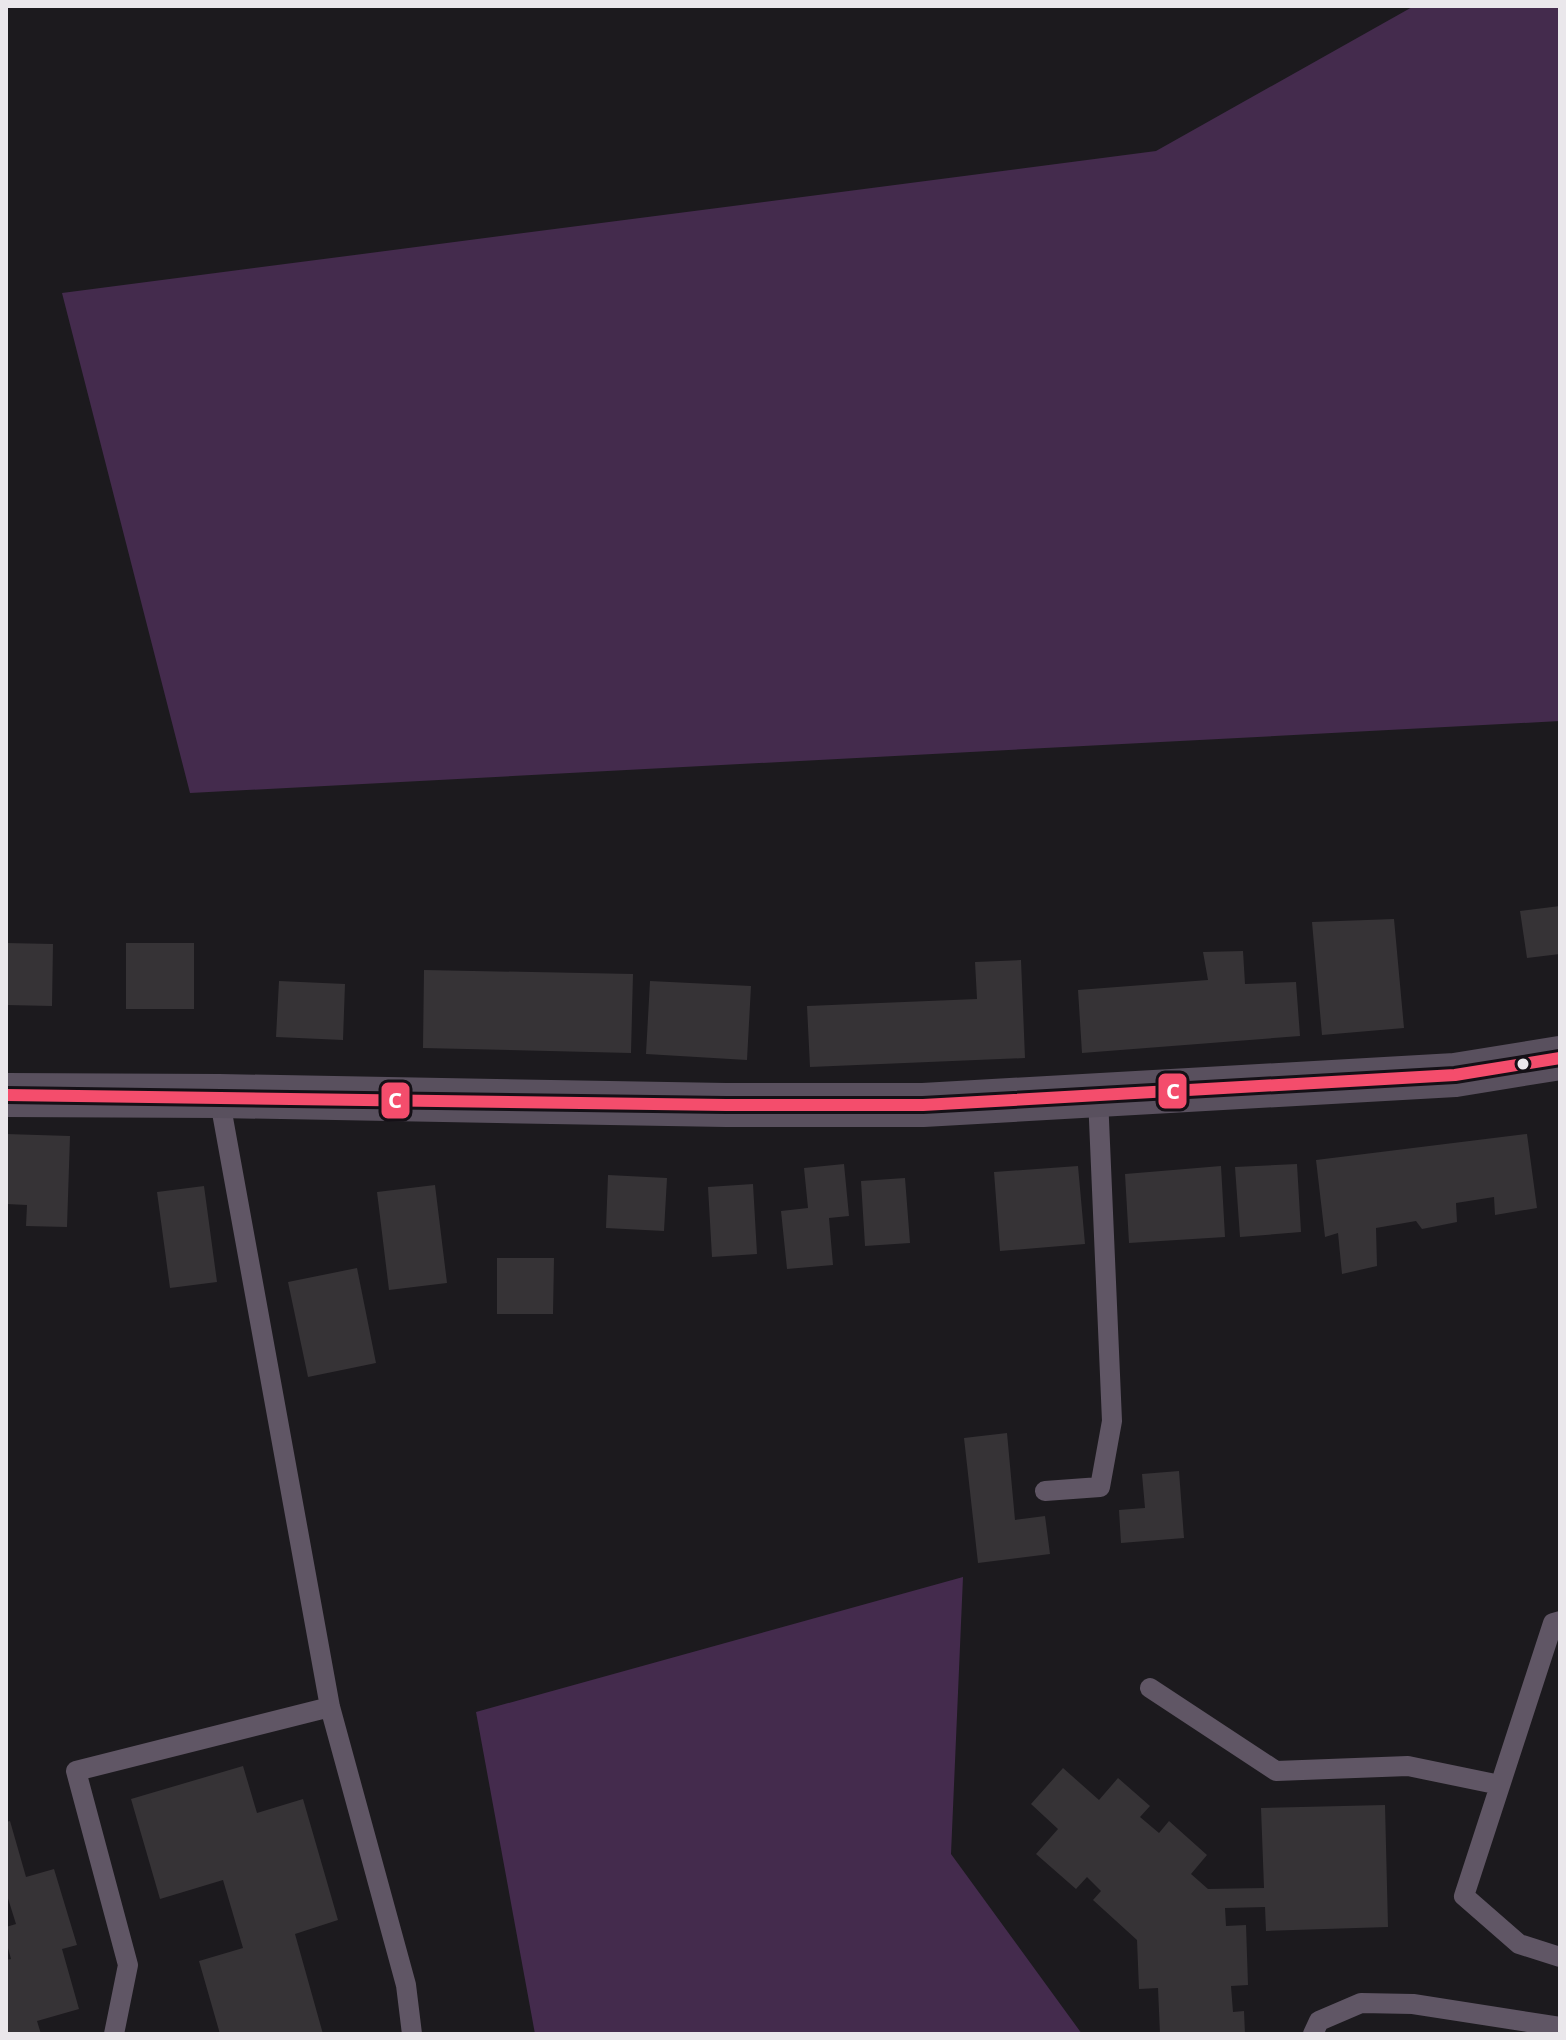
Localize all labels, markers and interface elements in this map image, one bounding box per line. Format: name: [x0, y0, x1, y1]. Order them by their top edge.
unlabelled marker: [1515, 1056, 1531, 1072]
line badge: C: [1157, 1072, 1188, 1110]
text: C: [1166, 1075, 1180, 1105]
line badge: C: [380, 1081, 411, 1120]
text: C: [388, 1084, 402, 1114]

